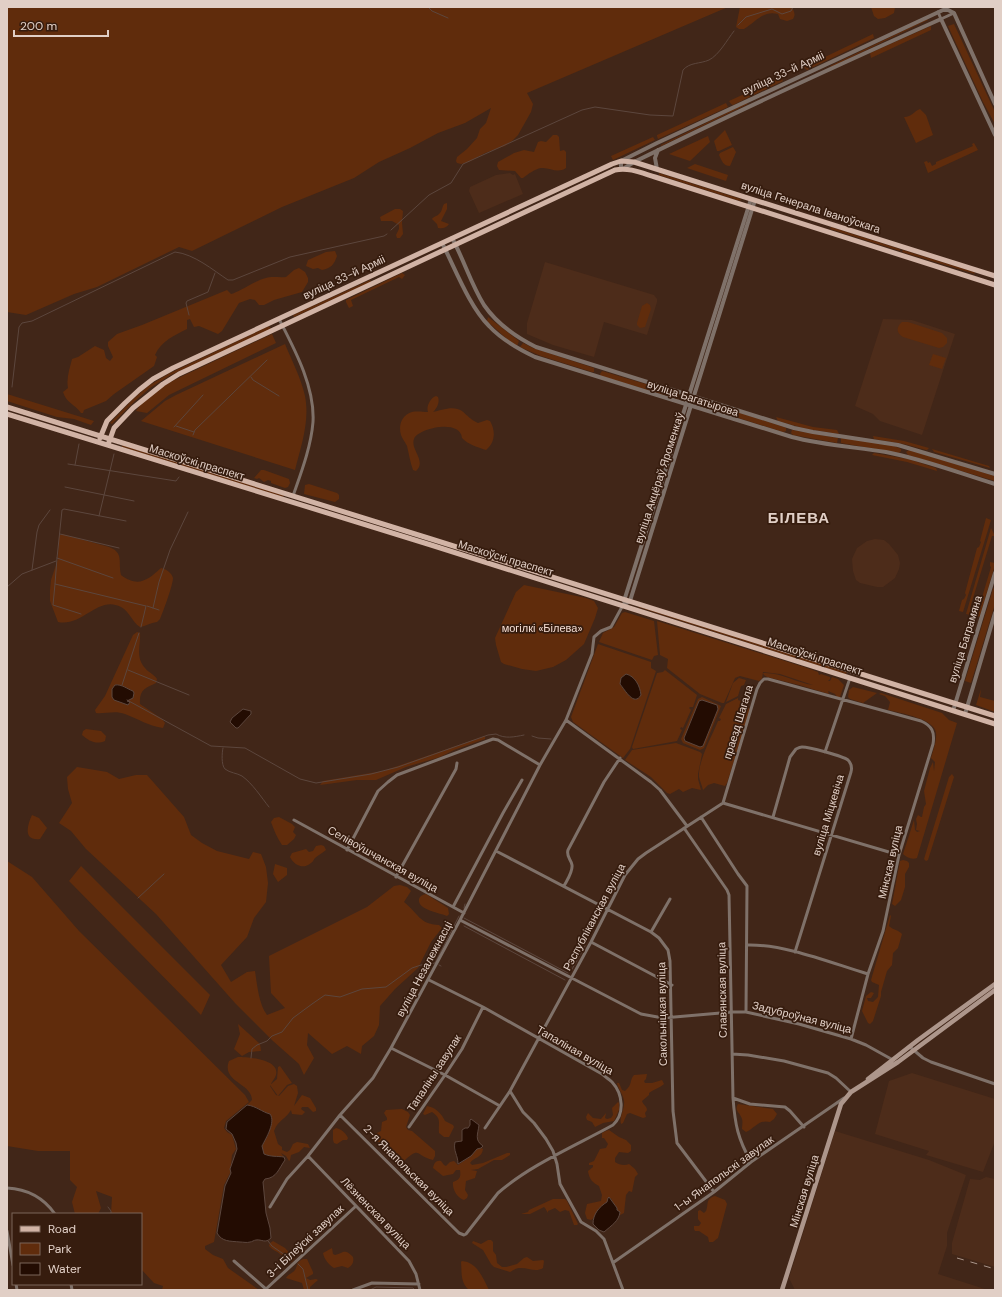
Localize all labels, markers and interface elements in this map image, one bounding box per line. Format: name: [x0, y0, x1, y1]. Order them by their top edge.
scale bar: [14, 12, 108, 38]
text: 200 m: [20, 18, 57, 34]
street label: вуліца 33-й Арміі: [740, 48, 826, 98]
street label: вуліца Генерала Іваноўскага: [740, 178, 883, 236]
street label: вуліца 33-й Арміі: [301, 252, 387, 302]
street label: вуліца Багатырова: [646, 377, 741, 420]
street label: вуліца Акцёраў Яроменкаў: [631, 410, 687, 545]
street label: Маскоўскі праспект: [148, 441, 246, 483]
district label: БІЛЕВА: [768, 508, 830, 528]
street label: Маскоўскі праспект: [457, 537, 555, 579]
street label: вуліца Баграмяна: [945, 593, 985, 684]
park label: могілкі «Білева»: [502, 621, 582, 635]
street label: Маскоўскі праспект: [766, 634, 864, 678]
street label: праезд Шагала: [720, 682, 756, 761]
street label: вуліца Міцкевіча: [809, 772, 847, 857]
street label: Селівоўшчанская вуліца: [325, 823, 442, 896]
street label: Мінская вуліца: [875, 823, 905, 900]
street label: Рэспубліканская вуліца: [560, 860, 629, 973]
street label: вуліца Незалежнасці: [393, 919, 455, 1019]
street label: Славянская вуліца: [714, 941, 730, 1038]
street label: Сакольніцкая вуліца: [654, 961, 670, 1066]
street label: Задуброўная вуліца: [751, 998, 854, 1036]
street label: Тапаліная вуліца: [534, 1022, 617, 1078]
street label: Тапаліны завулак: [404, 1031, 464, 1114]
street label: 2-я Янапольская вуліца: [361, 1122, 458, 1219]
street label: 1-ы Янапольскі завулак: [672, 1132, 777, 1214]
street label: Мінская вуліца: [786, 1152, 822, 1229]
street label: Лёзненская вуліца: [338, 1174, 414, 1252]
street label: 3-і Білеўскі завулак: [263, 1201, 347, 1280]
legend: [12, 1213, 142, 1285]
text: Road: [48, 1221, 76, 1237]
text: Park: [48, 1241, 72, 1257]
text: Water: [48, 1261, 82, 1277]

